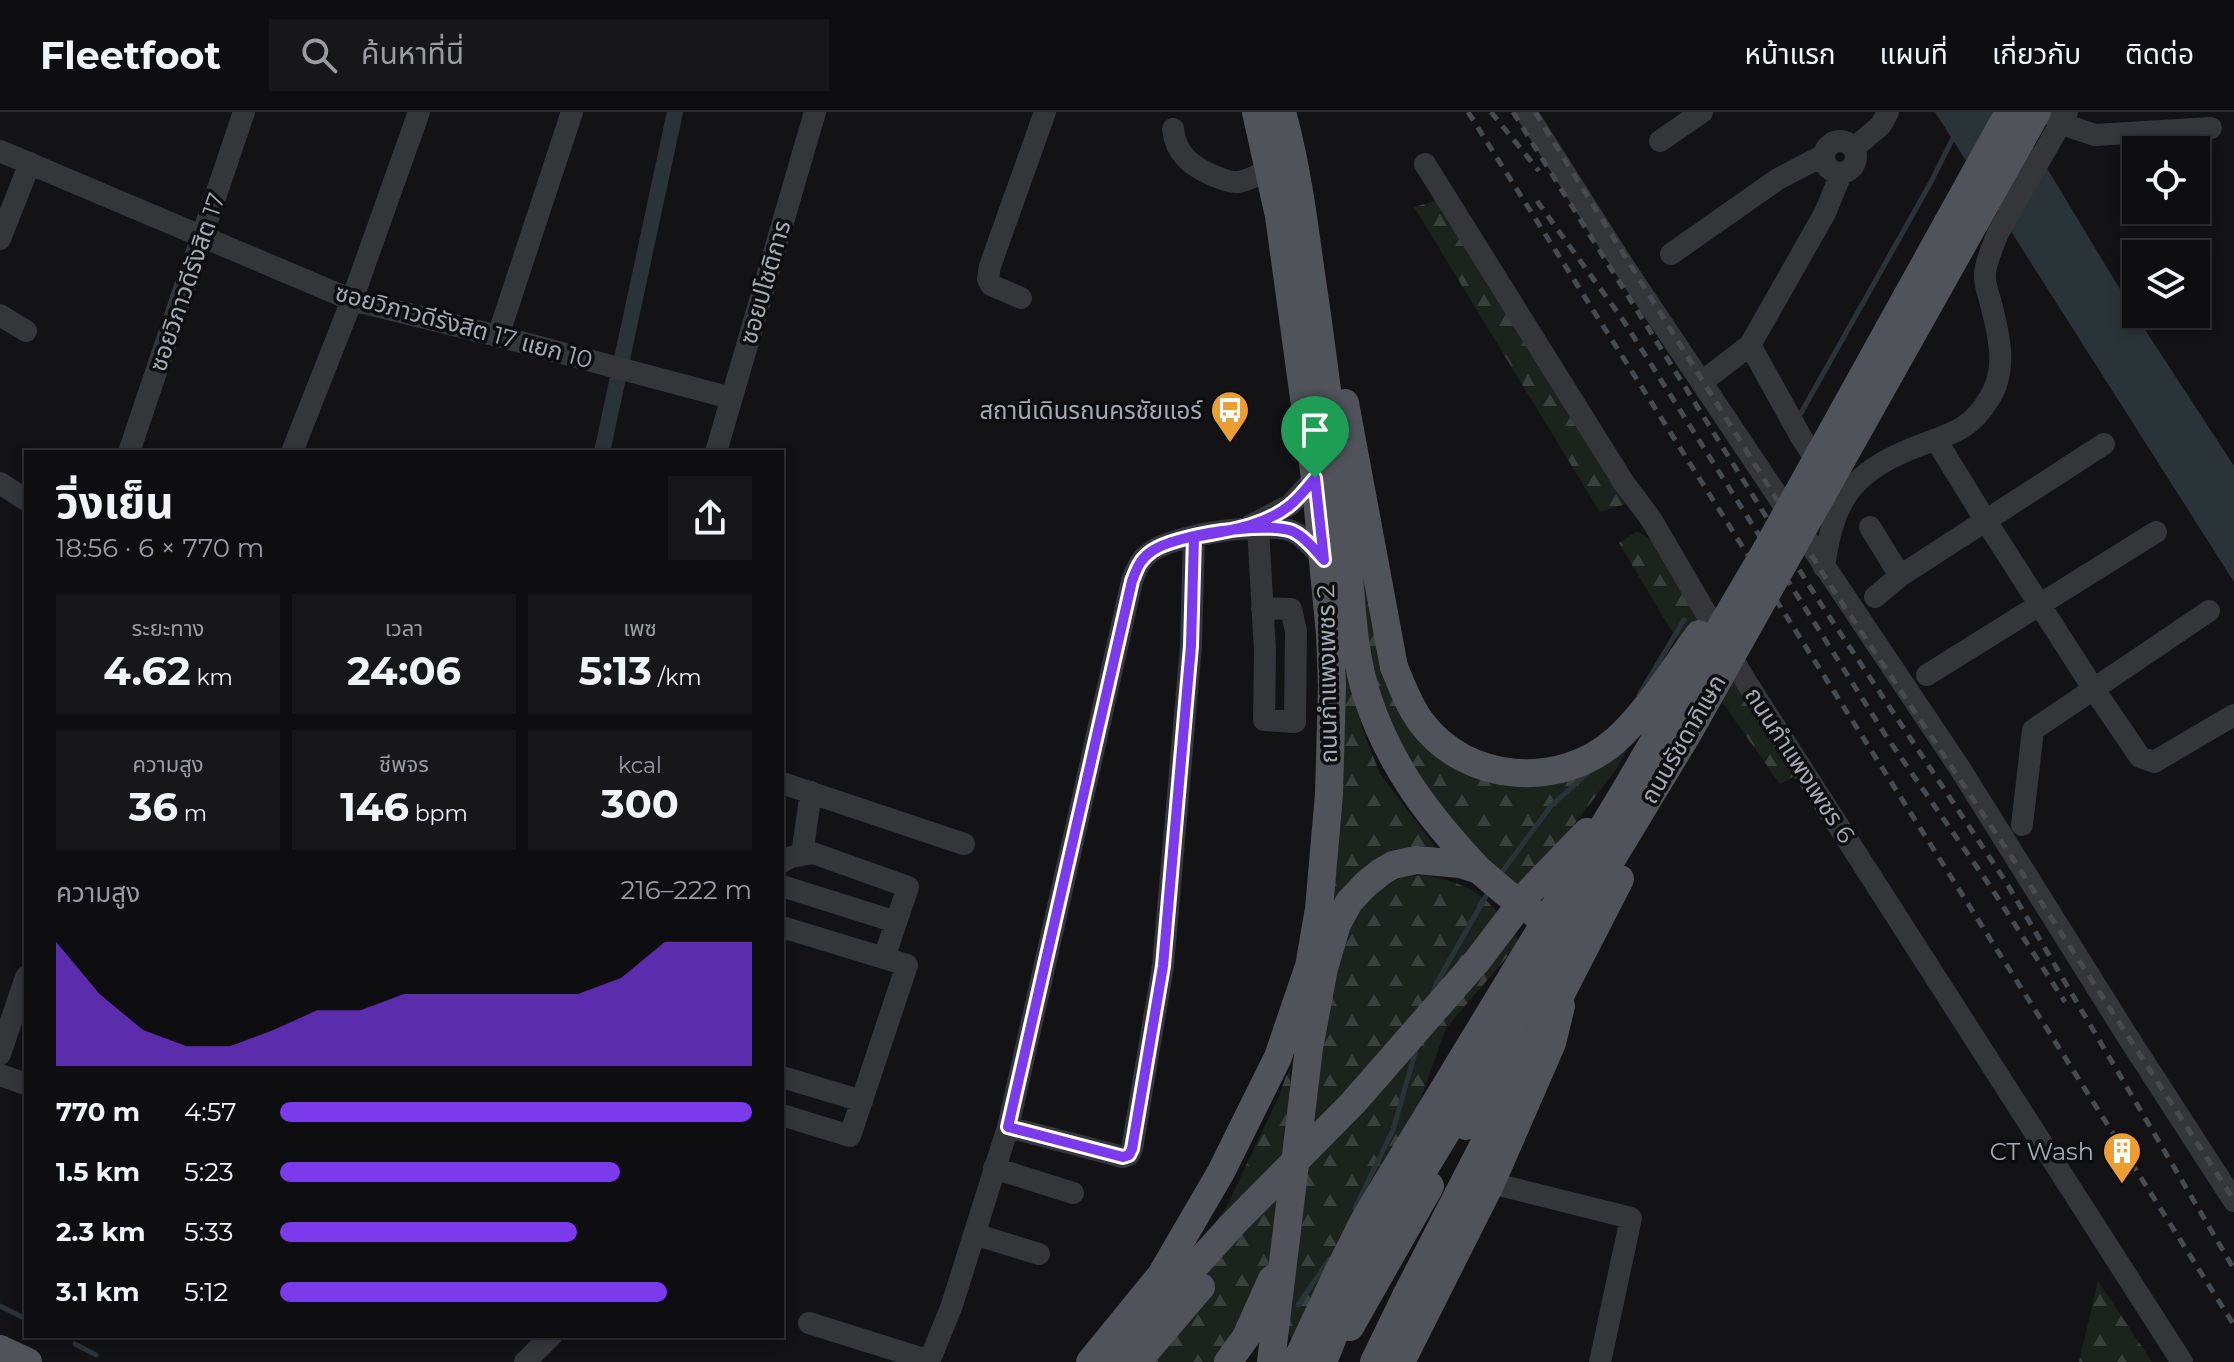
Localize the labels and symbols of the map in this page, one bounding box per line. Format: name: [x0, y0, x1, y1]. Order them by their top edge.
street label: ซอยวิภาวดีรังสิต 17: [143, 189, 231, 375]
street label: ซอยปโชติการ: [734, 217, 796, 347]
street label: ซอยวิภาวดีรังสิต 17 แยก 10: [332, 278, 596, 374]
bus stop icon: สถานีเดินรถนครชัยแอร์: [1209, 389, 1251, 444]
place label: สถานีเดินรถนครชัยแอร์: [979, 396, 1203, 425]
pin: [1281, 396, 1349, 478]
street label: ถนนกำแพงเพชร 2: [1311, 584, 1343, 764]
street label: ถนนรัชดาภิเษก: [1634, 669, 1732, 809]
street label: ถนนกำแพงเพชร 6: [1739, 682, 1861, 848]
building icon: CT Wash: [2101, 1130, 2143, 1185]
place label: CT Wash: [1990, 1137, 2094, 1166]

